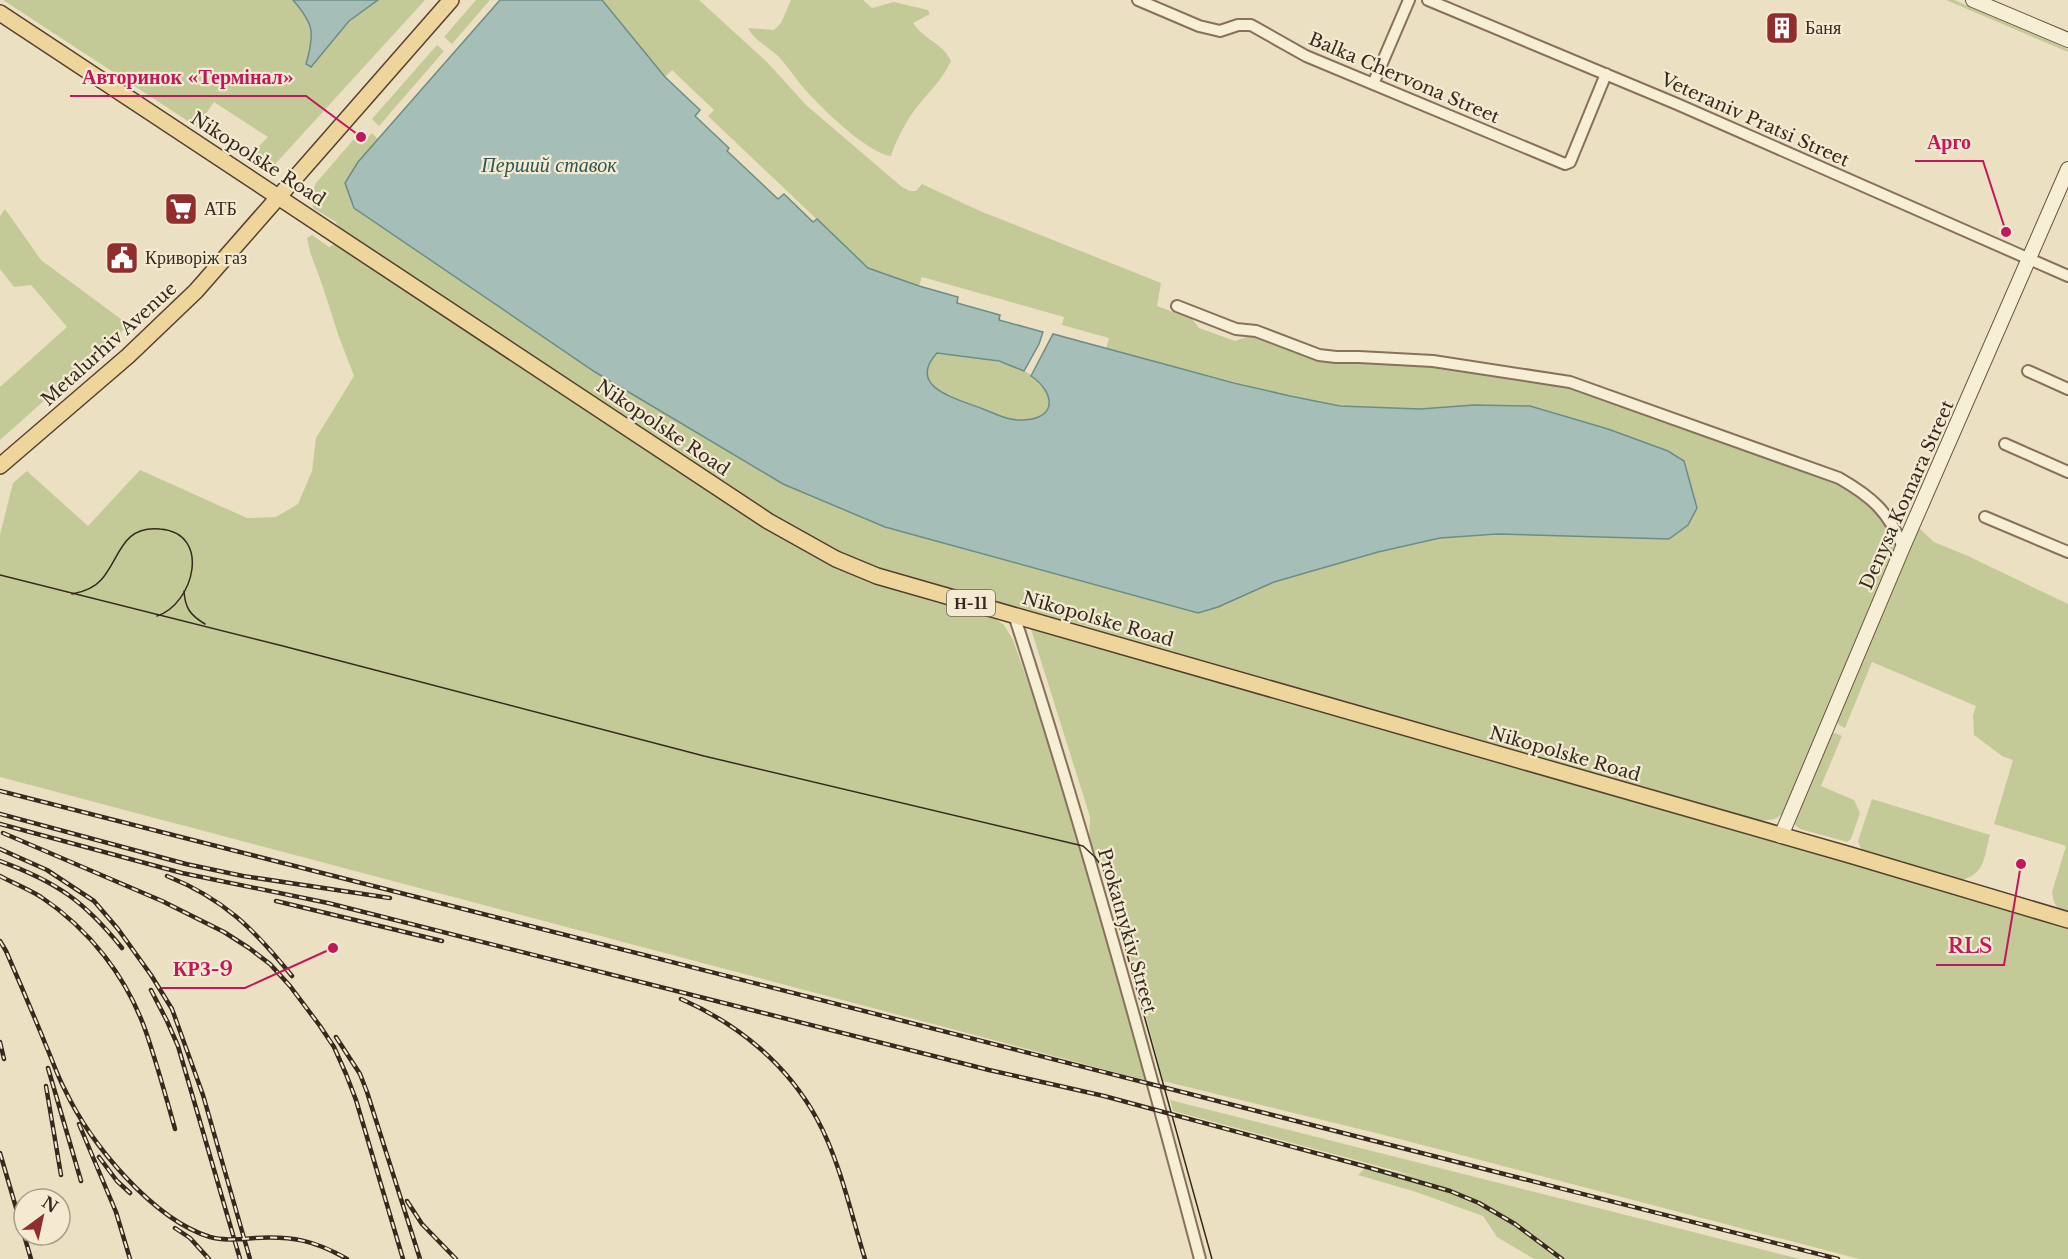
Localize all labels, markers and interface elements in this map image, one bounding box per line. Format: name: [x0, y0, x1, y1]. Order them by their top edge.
building icon: Баня: [1764, 10, 1800, 46]
place label: Баня: [1805, 17, 1841, 39]
street label: Balka Chervona Street: [1305, 28, 1503, 128]
callout: Авторинок «Термінал»: [70, 58, 306, 96]
text: Авторинок «Термінал»: [82, 65, 294, 89]
street label: Veteraniv Pratsi Street: [1656, 68, 1853, 172]
street label: Nikopolske Road: [187, 107, 329, 211]
callout: Арго: [1915, 123, 1983, 161]
text: Арго: [1927, 130, 1971, 154]
water label: Перший ставок: [480, 153, 617, 177]
supermarket icon: АТБ: [163, 191, 199, 227]
place label: АТБ: [204, 198, 237, 220]
public building icon: Криворіж газ: [104, 240, 140, 276]
place label: Криворіж газ: [145, 247, 247, 269]
street label: Metalurhiv Avenue: [37, 277, 181, 411]
street label: Nikopolske Road: [592, 375, 734, 481]
street label: Denysa Komara Street: [1855, 397, 1959, 593]
street label: Nikopolske Road: [1020, 587, 1176, 651]
road number: Н-11: [947, 590, 995, 616]
street label: Nikopolske Road: [1487, 722, 1643, 786]
street label: Prokatnykiv Street: [1093, 846, 1161, 1016]
callout: RLS: [1936, 927, 2004, 965]
text: RLS: [1948, 934, 1992, 958]
callout: КРЗ-9: [161, 950, 245, 988]
text: КРЗ-9: [173, 957, 233, 981]
north arrow: [12, 1187, 72, 1247]
text: N: [38, 1192, 62, 1217]

